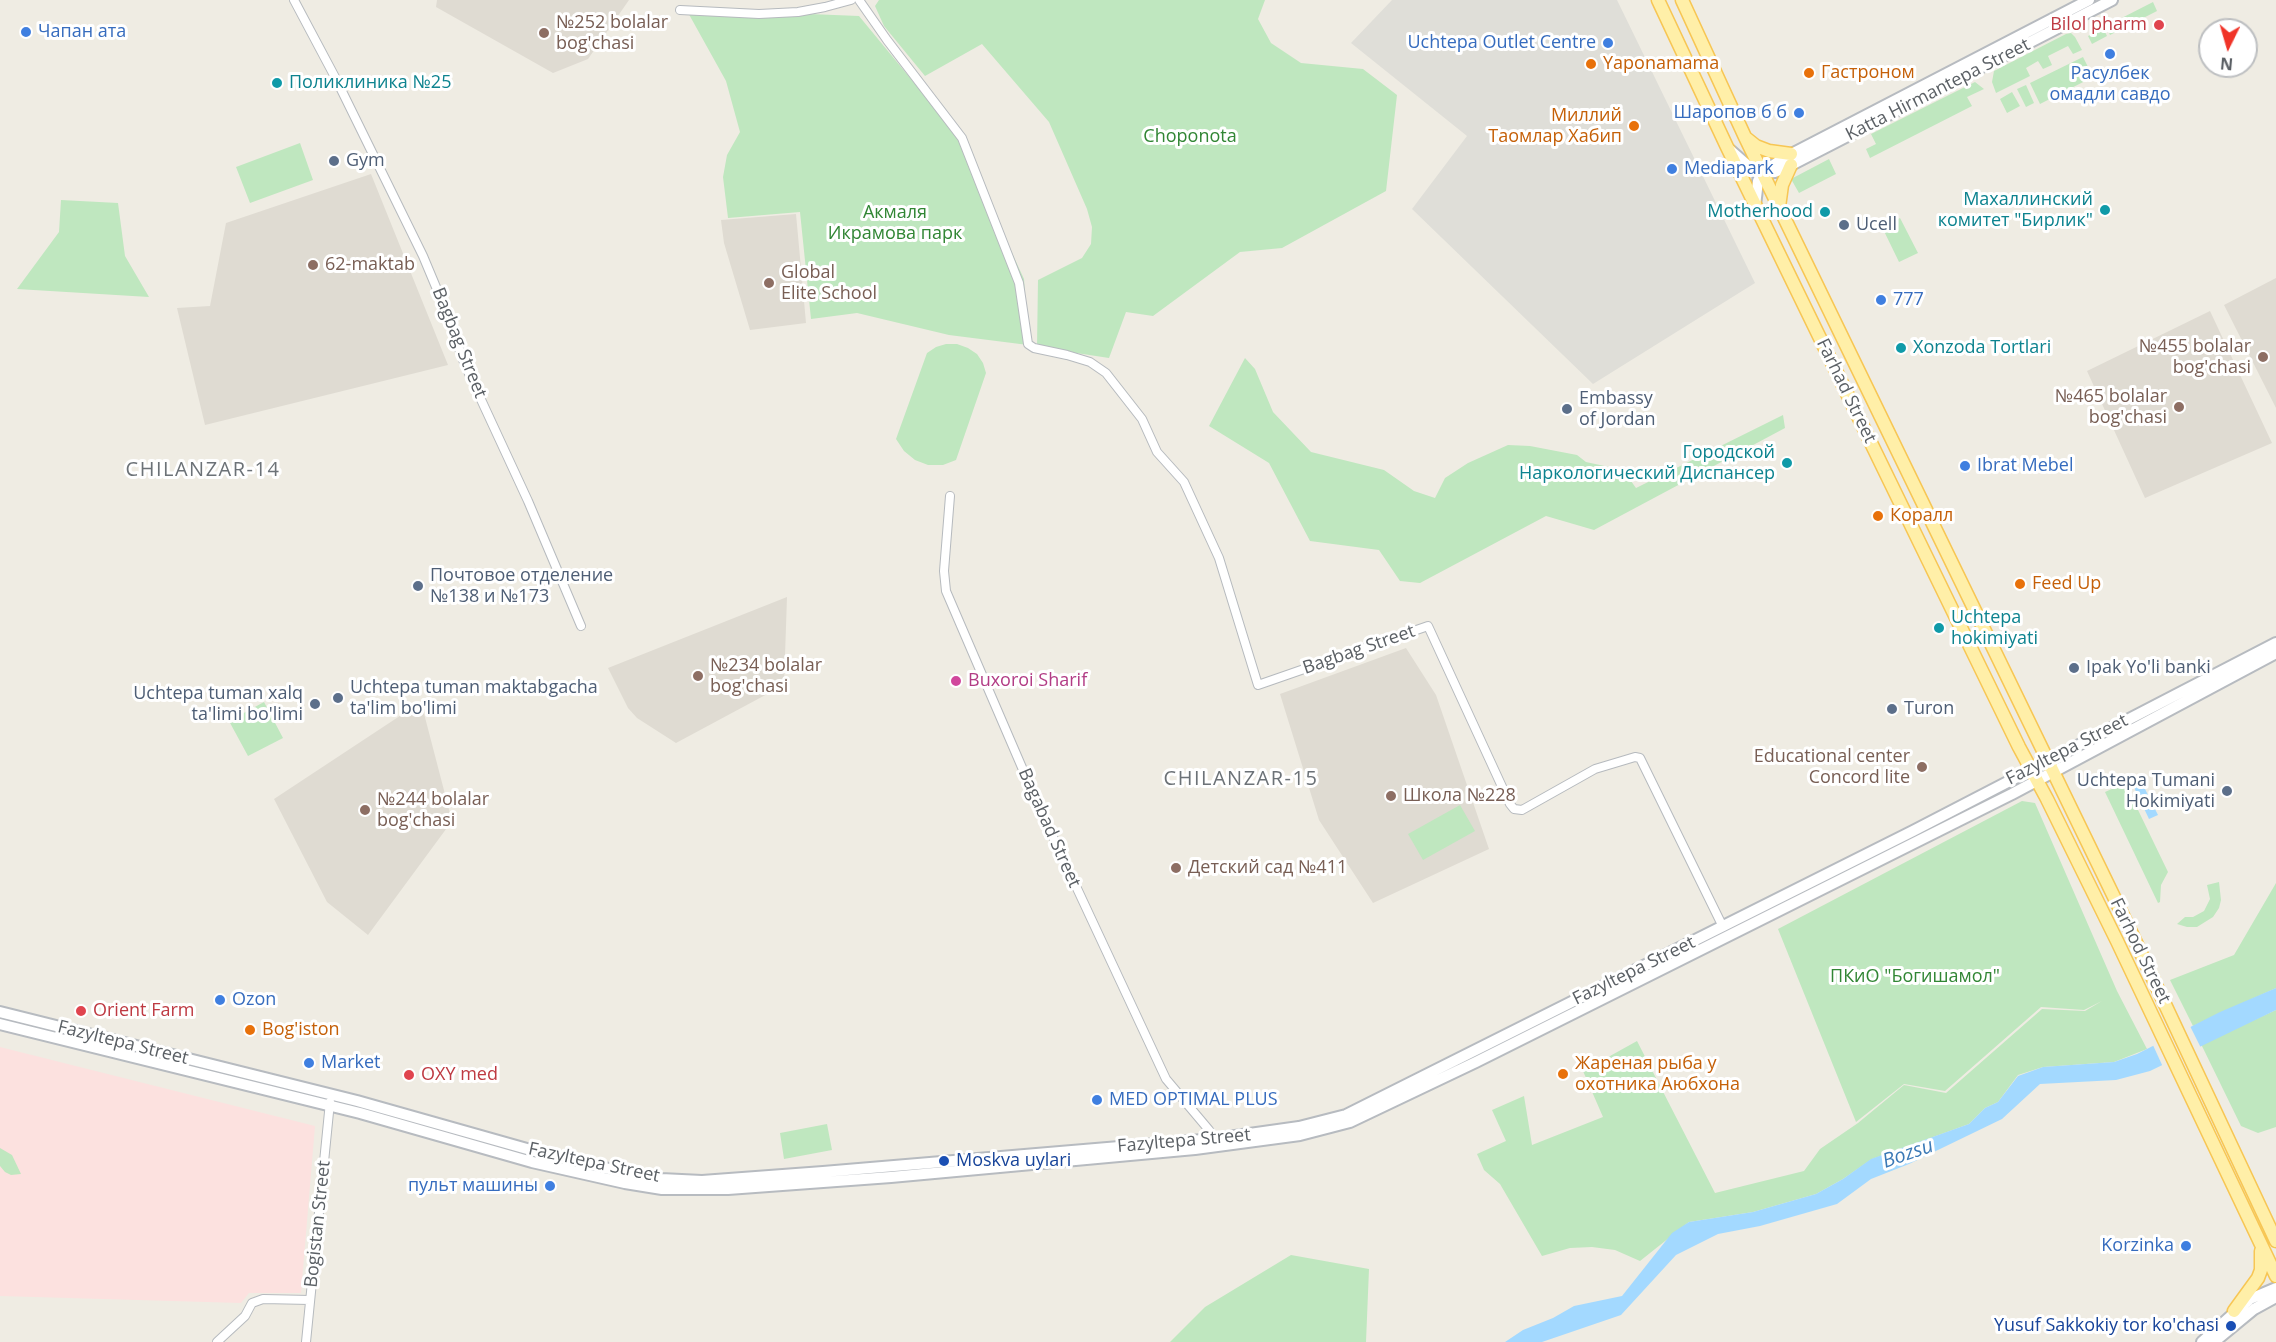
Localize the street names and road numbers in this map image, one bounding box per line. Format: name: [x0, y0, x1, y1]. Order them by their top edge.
street label: Katta Hirmаntepa Street: [1842, 34, 2034, 146]
street label: Bagbag Street: [427, 285, 491, 401]
street label: Farhad Street: [1811, 335, 1881, 447]
street label: Bagbag Street: [1300, 621, 1418, 679]
street label: Fazyltepa Street: [2002, 710, 2132, 790]
street label: Bagabad Street: [1013, 765, 1085, 891]
street label: Farhod Street: [2105, 895, 2175, 1007]
street label: Fazyltepa Street: [1569, 932, 1699, 1010]
street label: Fazyltepa Street: [55, 1016, 191, 1070]
street label: Fazyltepa Street: [1116, 1124, 1252, 1158]
street label: Fazyltepa Street: [526, 1139, 662, 1187]
street label: Bogistan Street: [301, 1159, 335, 1289]

